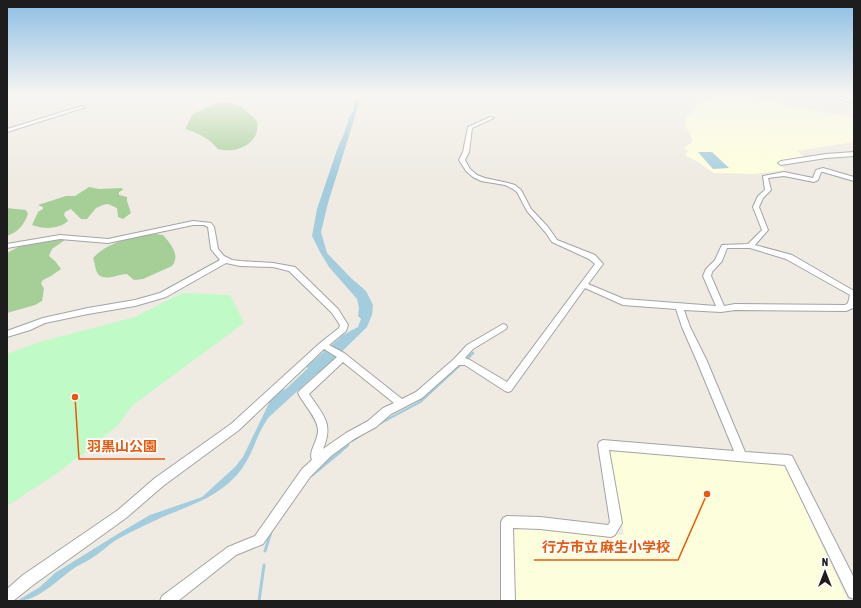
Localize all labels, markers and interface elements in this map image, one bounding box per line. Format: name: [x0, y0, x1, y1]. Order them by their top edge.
callout: 羽黒山公園: [79, 433, 165, 459]
text: 羽黒山公園: [87, 438, 157, 454]
callout: 行方市立 麻生小学校: [534, 534, 678, 560]
text: 行方市立 麻生小学校: [542, 539, 670, 555]
north arrow: [805, 552, 845, 592]
text: N: [822, 556, 828, 568]

